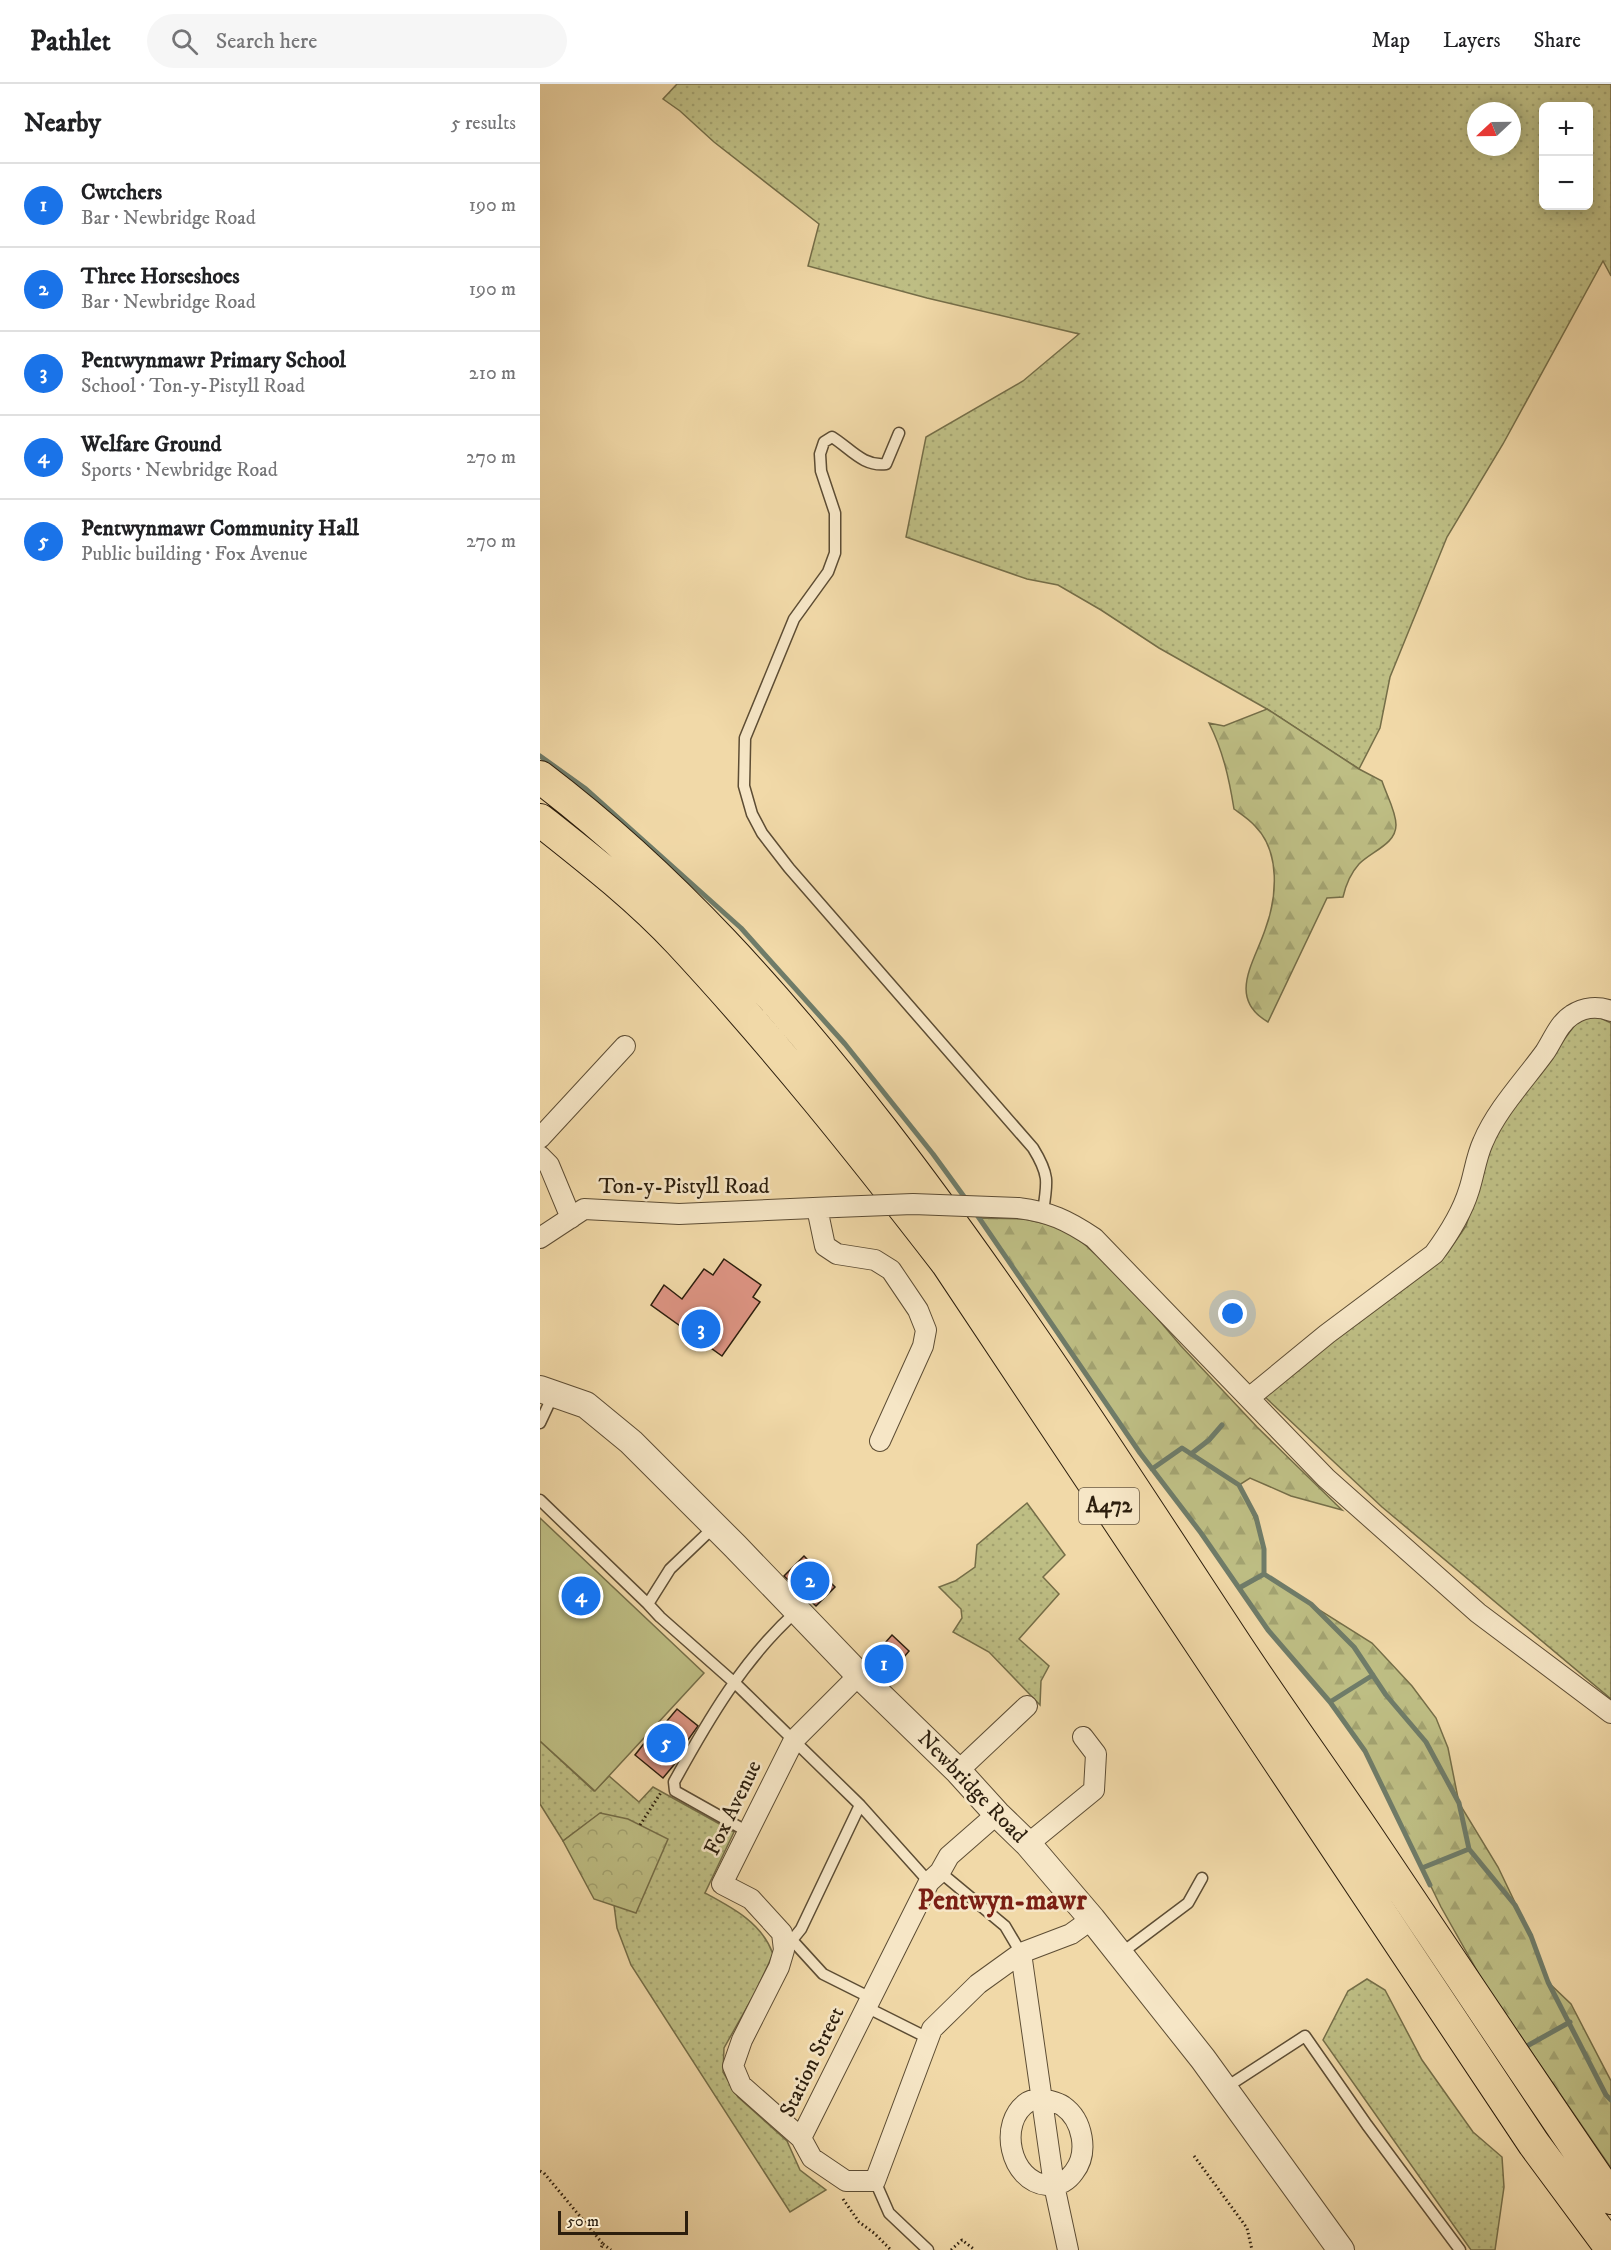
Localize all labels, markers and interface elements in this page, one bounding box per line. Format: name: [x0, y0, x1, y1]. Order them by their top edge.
search box: [147, 14, 567, 68]
text: Pathlet: [30, 24, 111, 59]
icon: search: [168, 25, 201, 58]
text: Search here: [216, 28, 317, 55]
text: Map: [1371, 28, 1410, 54]
text: Layers: [1443, 28, 1501, 54]
text: Share: [1534, 28, 1581, 54]
north arrow: [1467, 102, 1521, 156]
map controls: [1539, 102, 1593, 210]
button: +: [1539, 102, 1593, 156]
text: Nearby: [24, 107, 101, 140]
text: 5 results: [451, 111, 516, 136]
button: −: [1539, 156, 1593, 210]
text: Cwtchers: [81, 179, 162, 206]
text: 1: [40, 193, 47, 218]
text: 190 m: [469, 193, 516, 218]
text: Bar · Newbridge Road: [81, 206, 256, 231]
text: Three Horseshoes: [81, 263, 240, 290]
text: 2: [39, 277, 48, 302]
text: 190 m: [469, 277, 516, 302]
text: Bar · Newbridge Road: [81, 290, 256, 315]
text: Pentwynmawr Primary School: [81, 347, 346, 374]
text: 3: [40, 361, 47, 386]
text: 210 m: [469, 361, 516, 386]
text: School · Ton-y-Pistyll Road: [81, 374, 305, 399]
text: Welfare Ground: [81, 431, 221, 458]
text: 4: [38, 445, 49, 470]
text: 270 m: [466, 445, 516, 470]
text: Sports · Newbridge Road: [81, 458, 278, 483]
text: Pentwynmawr Community Hall: [81, 515, 359, 542]
text: 5: [39, 529, 48, 554]
text: 270 m: [466, 529, 516, 554]
text: Public building · Fox Avenue: [81, 542, 308, 567]
street label: Ton-y-Pistyll Road: [598, 1173, 770, 1200]
your location: [1218, 1299, 1247, 1328]
pin: 3: [682, 1306, 720, 1352]
road number: A472: [1079, 1488, 1139, 1524]
pin: 2: [790, 1558, 830, 1604]
pin: 4: [562, 1574, 600, 1618]
pin: 1: [864, 1642, 904, 1686]
pin: 5: [646, 1720, 686, 1766]
street label: Newbridge Road: [912, 1725, 1032, 1849]
street label: Fox Avenue: [698, 1756, 768, 1860]
district label: Pentwyn-mawr: [917, 1883, 1087, 1918]
street label: Station Street: [774, 2002, 850, 2122]
scale bar: [558, 2208, 688, 2236]
text: 50 m: [567, 2211, 599, 2231]

